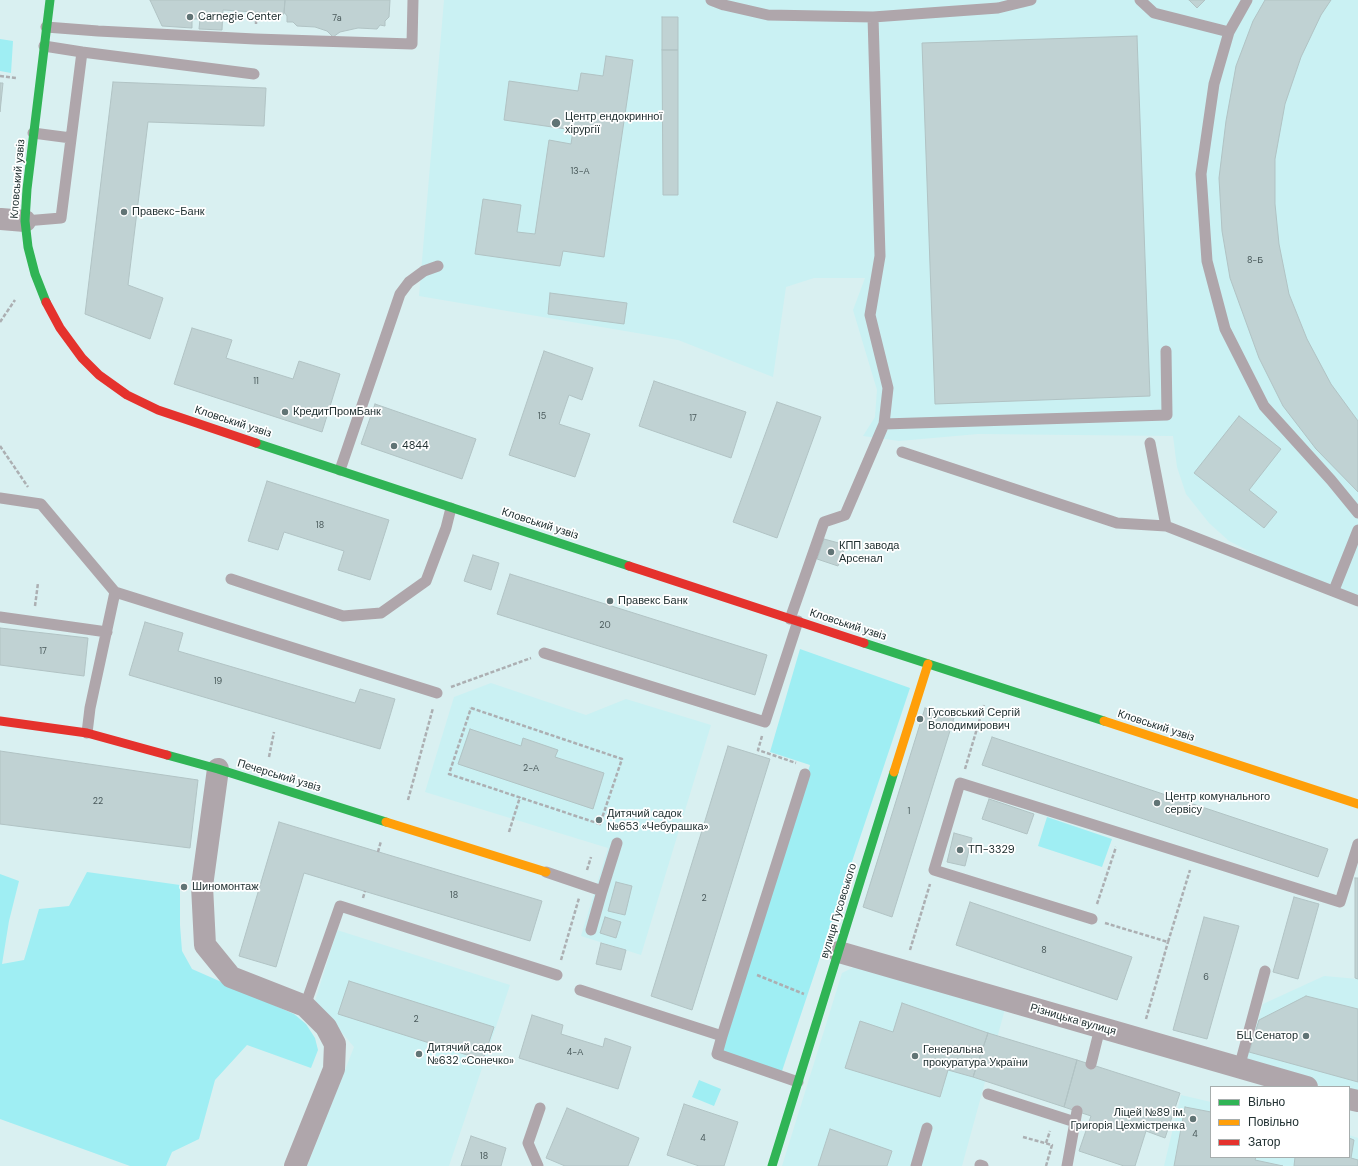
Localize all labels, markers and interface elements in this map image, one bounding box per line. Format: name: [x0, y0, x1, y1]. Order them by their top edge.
place label: Carnegie Center: [198, 10, 281, 24]
marker: Carnegie Center: [185, 12, 195, 22]
house number: 7a: [332, 14, 342, 24]
place label: Центр ендокринної хірургії: [565, 110, 663, 136]
marker: Центр ендокринної хірургії: [550, 117, 562, 129]
street label: Кловський узвіз: [8, 139, 28, 219]
house number: 13-А: [571, 167, 589, 177]
place label: Правекс-Банк: [132, 205, 205, 219]
marker: Правекс-Банк: [119, 207, 129, 217]
house number: 8-Б: [1247, 256, 1263, 266]
house number: 11: [253, 377, 259, 387]
street label: Кловський узвіз: [193, 403, 273, 441]
place label: КредитПромБанк: [293, 405, 381, 419]
marker: КредитПромБанк: [280, 407, 290, 417]
house number: 15: [538, 412, 546, 422]
house number: 17: [689, 414, 697, 424]
place label: 4844: [402, 439, 429, 453]
marker: 4844: [389, 441, 399, 451]
street label: Кловський узвіз: [500, 505, 580, 543]
house number: 18: [316, 521, 324, 531]
place label: КПП завода Арсенал: [839, 539, 899, 565]
marker: КПП завода Арсенал: [826, 547, 836, 557]
place label: Правекс Банк: [618, 594, 688, 608]
marker: Правекс Банк: [605, 596, 615, 606]
street label: Кловський узвіз: [808, 606, 888, 644]
house number: 20: [599, 621, 611, 631]
house number: 17: [39, 647, 47, 657]
house number: 19: [214, 677, 222, 687]
place label: Гусовський Сергій Володимирович: [928, 706, 1020, 732]
street label: Кловський узвіз: [1116, 707, 1196, 745]
marker: Гусовський Сергій Володимирович: [915, 714, 925, 724]
street label: Печерський узвіз: [236, 757, 322, 795]
house number: 2-А: [523, 764, 539, 774]
place label: Центр комунального сервісу: [1165, 790, 1270, 816]
house number: 22: [93, 797, 103, 807]
marker: Центр комунального сервісу: [1152, 798, 1162, 808]
place label: Дитячий садок №653 «Чебурашка»: [607, 807, 709, 833]
house number: 1: [908, 807, 910, 817]
marker: Дитячий садок №653 «Чебурашка»: [594, 815, 604, 825]
place label: ТП-3329: [968, 843, 1015, 857]
marker: ТП-3329: [955, 845, 965, 855]
street label: вулиця Гусовського: [818, 862, 860, 960]
place label: Шиномонтаж: [192, 880, 259, 894]
marker: Шиномонтаж: [179, 882, 189, 892]
house number: 18: [450, 891, 458, 901]
house number: 2: [701, 894, 707, 904]
house number: 8: [1041, 946, 1047, 956]
house number: 6: [1203, 973, 1209, 983]
street label: Різницька вулиця: [1028, 1001, 1118, 1039]
house number: 2: [413, 1015, 419, 1025]
place label: БЦ Сенатор: [1237, 1029, 1298, 1043]
marker: БЦ Сенатор: [1301, 1031, 1311, 1041]
place label: Дитячий садок №632 «Сонечко»: [427, 1041, 514, 1067]
place label: Генеральна прокуратура України: [923, 1043, 1028, 1069]
house number: 4-А: [567, 1048, 583, 1058]
marker: Дитячий садок №632 «Сонечко»: [414, 1049, 424, 1059]
marker: Генеральна прокуратура України: [910, 1051, 920, 1061]
legend: [1210, 1086, 1350, 1158]
text: Вільно: [1248, 1094, 1285, 1110]
place label: Ліцей №89 ім. Григорія Цехмістренка: [1071, 1106, 1185, 1132]
marker: Ліцей №89 ім. Григорія Цехмістренка: [1188, 1114, 1198, 1124]
text: Повільно: [1248, 1114, 1299, 1130]
house number: 4: [1192, 1130, 1198, 1140]
house number: 4: [700, 1134, 706, 1144]
text: Затор: [1248, 1134, 1280, 1150]
house number: 18: [480, 1152, 488, 1162]

